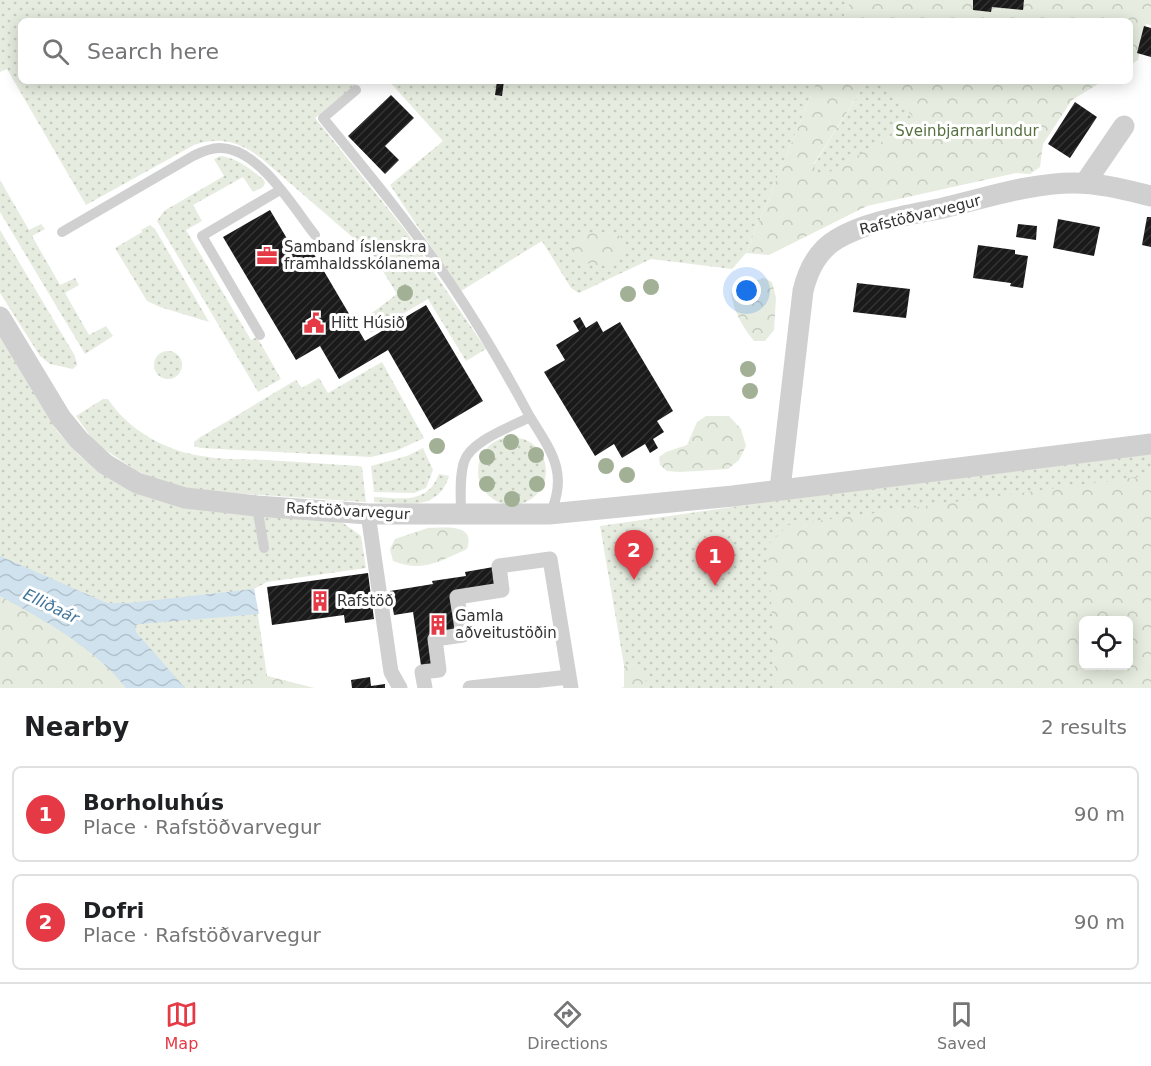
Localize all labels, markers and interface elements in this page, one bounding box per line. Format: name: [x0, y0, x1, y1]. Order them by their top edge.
search box: [18, 18, 1133, 84]
icon: search: [39, 35, 72, 68]
text: Search here: [87, 39, 219, 64]
park label: Sveinbjarnarlundur: [895, 122, 1039, 140]
street label: Rafstöðvarvegur: [858, 191, 983, 239]
place label: Samband íslenskra framhaldsskólanema: [284, 238, 441, 273]
office icon: Samband íslenskra framhaldsskólanema: [255, 244, 279, 268]
your location: [732, 276, 761, 305]
public building icon: Hitt Húsið: [302, 311, 326, 335]
place label: Hitt Húsið: [331, 314, 405, 332]
street label: Rafstöðvarvegur: [286, 499, 411, 523]
pin: 2: [614, 530, 654, 580]
pin: 1: [696, 536, 734, 586]
water label: Elliðaár: [20, 584, 83, 628]
building icon: Rafstöð: [308, 589, 332, 613]
place label: Rafstöð: [337, 592, 394, 610]
place label: Gamla aðveitustöðin: [455, 607, 557, 642]
building icon: Gamla aðveitustöðin: [426, 613, 450, 637]
map controls: [1079, 616, 1133, 670]
button: locate: [1079, 616, 1133, 670]
text: Nearby: [24, 712, 129, 742]
text: 2 results: [1041, 715, 1127, 739]
text: Borholuhús: [83, 790, 224, 815]
text: 1: [39, 802, 52, 826]
text: 90 m: [1074, 802, 1125, 826]
text: Place · Rafstöðvarvegur: [83, 815, 321, 839]
text: Dofri: [83, 898, 144, 923]
text: 2: [39, 910, 52, 934]
text: 90 m: [1074, 910, 1125, 934]
text: Place · Rafstöðvarvegur: [83, 923, 321, 947]
tab: Map: [165, 998, 198, 1053]
tab: Directions: [527, 998, 608, 1053]
tab: Saved: [937, 998, 986, 1053]

